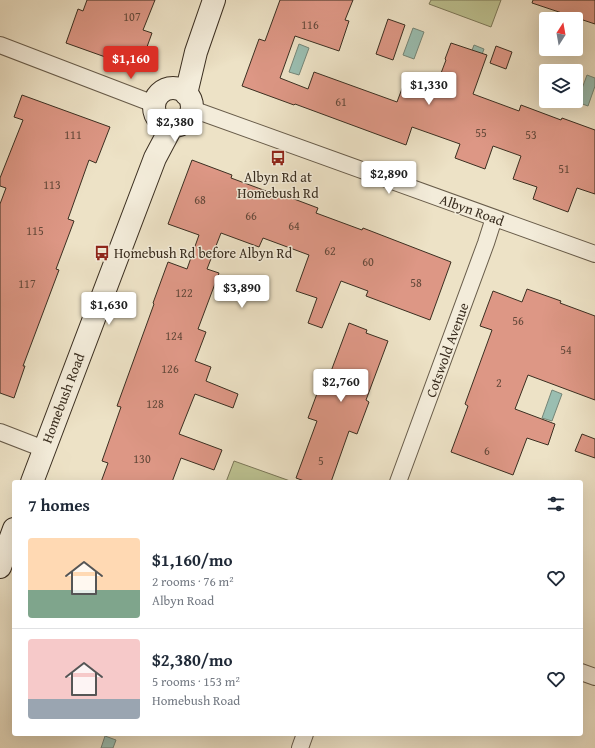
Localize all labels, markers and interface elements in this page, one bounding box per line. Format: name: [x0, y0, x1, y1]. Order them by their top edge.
house number: 107: [123, 8, 141, 25]
north arrow: [539, 12, 583, 56]
map controls: [539, 12, 583, 108]
house number: 116: [301, 16, 319, 33]
pin: $1,160: [98, 46, 164, 80]
text: $1,160: [112, 49, 150, 68]
button: layers: [539, 64, 583, 108]
pin: $1,330: [396, 72, 462, 106]
text: $1,330: [410, 75, 448, 94]
house number: 61: [335, 93, 347, 110]
pin: $2,380: [142, 109, 208, 143]
text: $2,380: [156, 112, 194, 131]
house number: 55: [475, 124, 487, 141]
house number: 111: [64, 126, 82, 143]
house number: 53: [525, 126, 537, 143]
bus stop icon: Albyn Rd at Homebush Rd: [269, 149, 287, 167]
house number: 51: [558, 160, 570, 177]
pin: $2,890: [356, 161, 422, 195]
text: $2,890: [370, 164, 408, 183]
place label: Albyn Rd at Homebush Rd: [237, 167, 319, 203]
house number: 113: [43, 176, 61, 193]
street label: Albyn Road: [437, 189, 507, 231]
house number: 68: [194, 191, 206, 208]
house number: 66: [245, 207, 257, 224]
house number: 64: [288, 217, 300, 234]
house number: 115: [26, 222, 44, 239]
house number: 62: [324, 242, 336, 259]
place label: Homebush Rd before Albyn Rd: [114, 243, 293, 263]
bus stop icon: Homebush Rd before Albyn Rd: [93, 244, 111, 262]
house number: 60: [362, 253, 374, 270]
house number: 58: [410, 274, 422, 291]
house number: 117: [18, 275, 36, 292]
pin: $3,890: [209, 275, 275, 309]
text: $3,890: [223, 278, 261, 297]
house number: 122: [175, 284, 193, 301]
pin: $1,630: [76, 292, 142, 326]
text: $1,630: [90, 295, 128, 314]
street label: Cotswold Avenue: [421, 299, 474, 400]
house number: 56: [512, 312, 524, 329]
house number: 124: [165, 327, 183, 344]
house number: 54: [560, 341, 572, 358]
street label: Homebush Road: [37, 350, 90, 446]
house number: 126: [161, 360, 179, 377]
pin: $2,760: [308, 369, 374, 403]
text: $2,760: [322, 372, 360, 391]
house number: 2: [496, 374, 502, 391]
house number: 128: [146, 395, 164, 412]
house number: 6: [484, 442, 490, 459]
house number: 130: [133, 450, 151, 467]
house number: 5: [318, 452, 324, 469]
text: 7 homes: [28, 492, 90, 517]
icon: filters: [545, 493, 567, 515]
text: $1,160/mo: [152, 547, 233, 572]
icon: home: [60, 554, 108, 602]
icon: heart: [545, 567, 567, 589]
text: 2 rooms · 76 m²: [152, 572, 234, 591]
text: Albyn Road: [152, 591, 214, 610]
text: $2,380/mo: [152, 647, 233, 672]
icon: home: [60, 655, 108, 703]
icon: heart: [545, 668, 567, 690]
text: 5 rooms · 153 m²: [152, 672, 240, 691]
text: Homebush Road: [152, 691, 240, 710]

